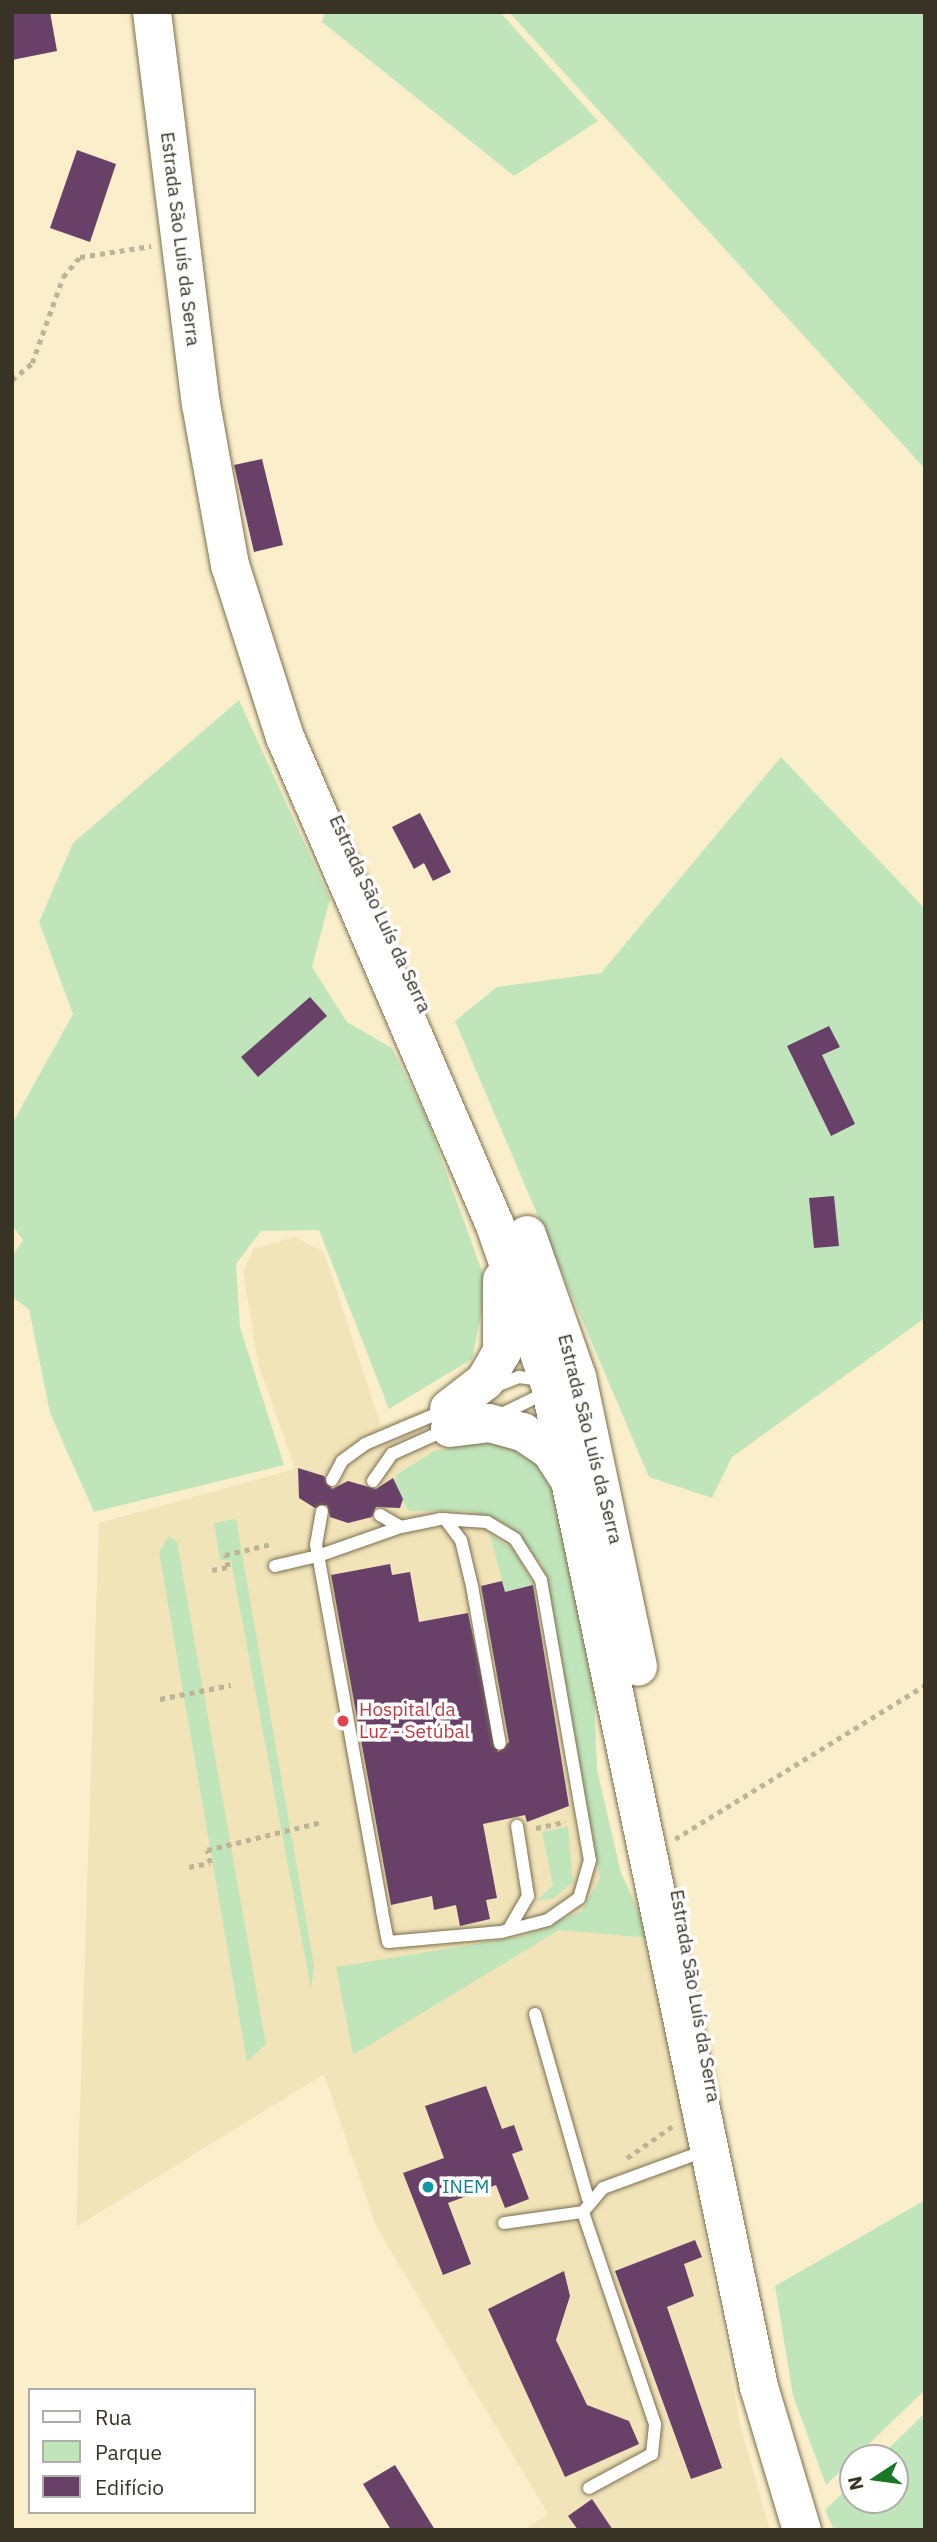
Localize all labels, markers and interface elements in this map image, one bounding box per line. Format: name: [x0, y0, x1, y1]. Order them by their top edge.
street label: Estrada São Luís da Serra: [156, 131, 204, 347]
street label: Estrada São Luís da Serra: [324, 811, 436, 1017]
street label: Estrada São Luís da Serra: [553, 1332, 627, 1546]
place label: Hospital da Luz - Setúbal: [359, 1699, 470, 1743]
marker: Hospital da Luz - Setúbal: [333, 1711, 353, 1731]
street label: Estrada São Luís da Serra: [665, 1888, 725, 2104]
place label: INEM: [442, 2176, 490, 2198]
marker: INEM: [420, 2179, 436, 2195]
legend: [28, 2388, 256, 2514]
text: Rua: [95, 2403, 132, 2431]
text: Parque: [95, 2438, 162, 2466]
north arrow: [839, 2444, 909, 2514]
text: Edifício: [95, 2473, 164, 2501]
text: N: [842, 2474, 869, 2493]

